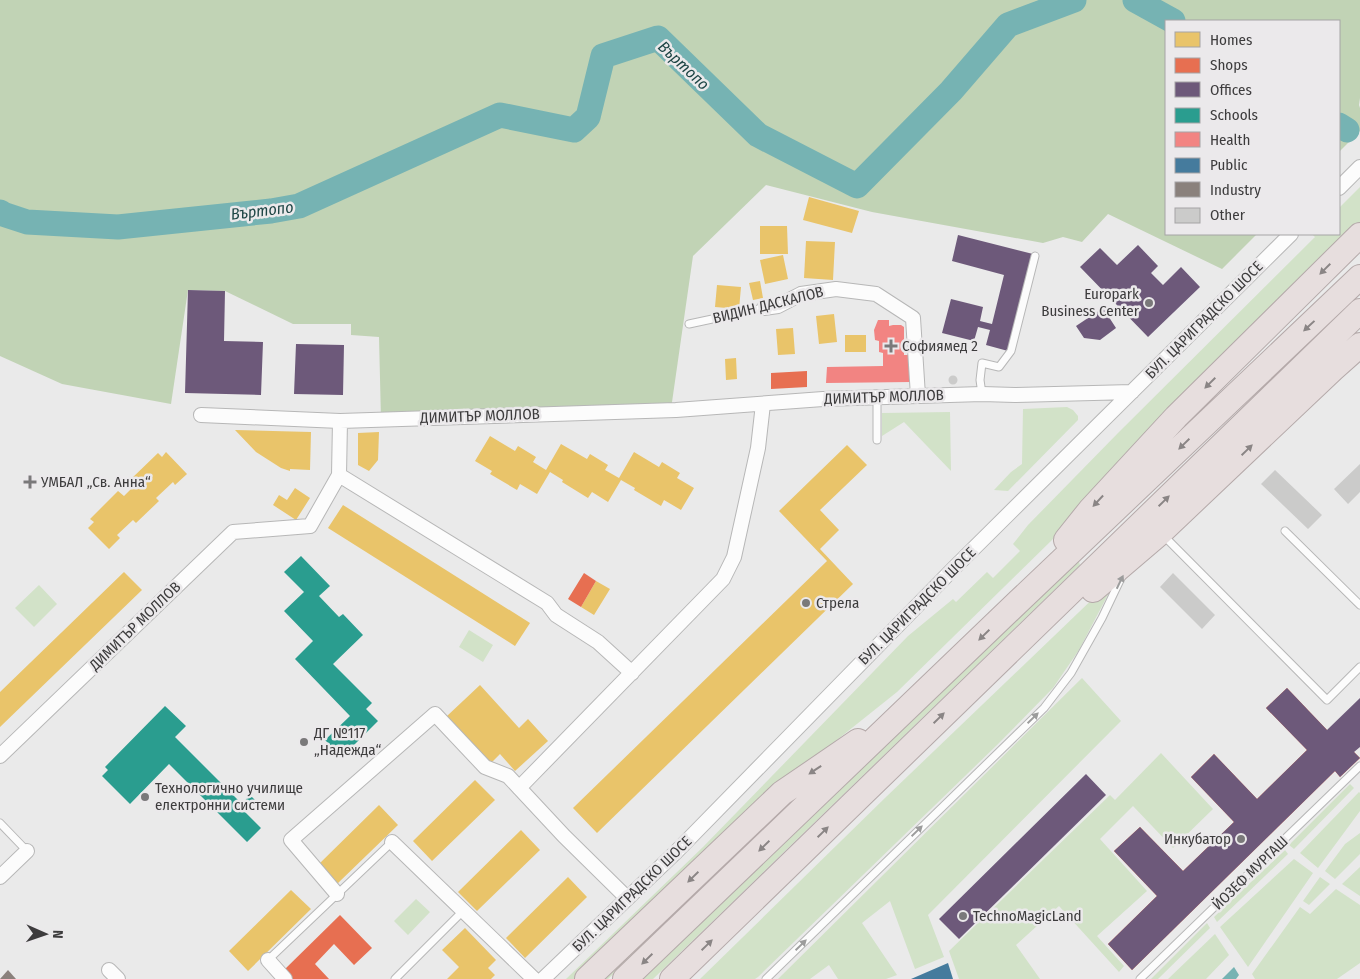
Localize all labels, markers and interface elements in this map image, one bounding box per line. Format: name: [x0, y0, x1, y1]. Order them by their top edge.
legend: [1165, 20, 1340, 235]
text: Homes: [1210, 31, 1252, 49]
water label: Въртопо: [654, 37, 713, 94]
text: Shops: [1210, 56, 1248, 74]
text: Offices: [1210, 81, 1252, 99]
text: Schools: [1210, 106, 1258, 124]
text: Health: [1210, 131, 1250, 149]
text: Public: [1210, 156, 1248, 174]
text: Industry: [1210, 181, 1261, 199]
water label: Въртопо: [230, 197, 294, 224]
text: Other: [1210, 206, 1246, 224]
street label: БУЛ. ЦАРИГРАДСКО ШОСЕ: [1141, 257, 1267, 383]
one-way arrow: [1319, 263, 1331, 275]
street label: ВИДИН ДАСКАЛОВ: [711, 283, 825, 327]
place label: Europark Business Center: [1041, 285, 1140, 320]
marker: Europark Business Center: [1143, 297, 1155, 309]
one-way arrow: [1303, 320, 1315, 332]
place label: Софиямед 2: [902, 337, 978, 355]
marker: Софиямед 2: [884, 339, 898, 353]
one-way arrow: [1204, 377, 1216, 389]
street label: ДИМИТЪР МОЛЛОВ: [823, 386, 944, 408]
street label: ДИМИТЪР МОЛЛОВ: [419, 405, 540, 427]
one-way arrow: [1178, 438, 1190, 450]
one-way arrow: [1241, 444, 1253, 456]
place label: УМБАЛ „Св. Анна“: [40, 473, 151, 491]
marker: УМБАЛ „Св. Анна“: [23, 475, 37, 489]
one-way arrow: [1092, 495, 1104, 507]
one-way arrow: [1158, 495, 1170, 507]
street label: БУЛ. ЦАРИГРАДСКО ШОСЕ: [854, 543, 980, 669]
one-way arrow: [1116, 574, 1124, 589]
street label: ДИМИТЪР МОЛЛОВ: [85, 578, 184, 675]
place label: Стрела: [816, 594, 859, 612]
marker: Стрела: [800, 597, 812, 609]
one-way arrow: [979, 629, 991, 641]
one-way arrow: [933, 712, 945, 724]
one-way arrow: [1027, 712, 1039, 724]
place label: ДГ №117 „Надежда“: [313, 724, 381, 759]
marker: ДГ №117 „Надежда“: [298, 736, 310, 748]
one-way arrow: [808, 765, 822, 775]
place label: Технологично училище електронни системи: [155, 779, 303, 814]
marker: Технологично училище електронни системи: [139, 791, 151, 803]
one-way arrow: [817, 826, 829, 838]
one-way arrow: [911, 826, 923, 838]
place label: Инкубатор: [1164, 830, 1231, 848]
street label: БУЛ. ЦАРИГРАДСКО ШОСЕ: [569, 832, 695, 956]
street label: ЙОЗЕФ МУРГАШ: [1208, 832, 1292, 914]
marker: Инкубатор: [1235, 833, 1247, 845]
one-way arrow: [758, 840, 770, 852]
one-way arrow: [687, 871, 699, 883]
place label: TechnoMagicLand: [973, 907, 1082, 925]
north arrow: [20, 909, 70, 959]
marker: TechnoMagicLand: [957, 910, 969, 922]
text: N: [49, 930, 66, 939]
one-way arrow: [700, 939, 712, 951]
one-way arrow: [794, 939, 806, 951]
one-way arrow: [641, 953, 653, 965]

